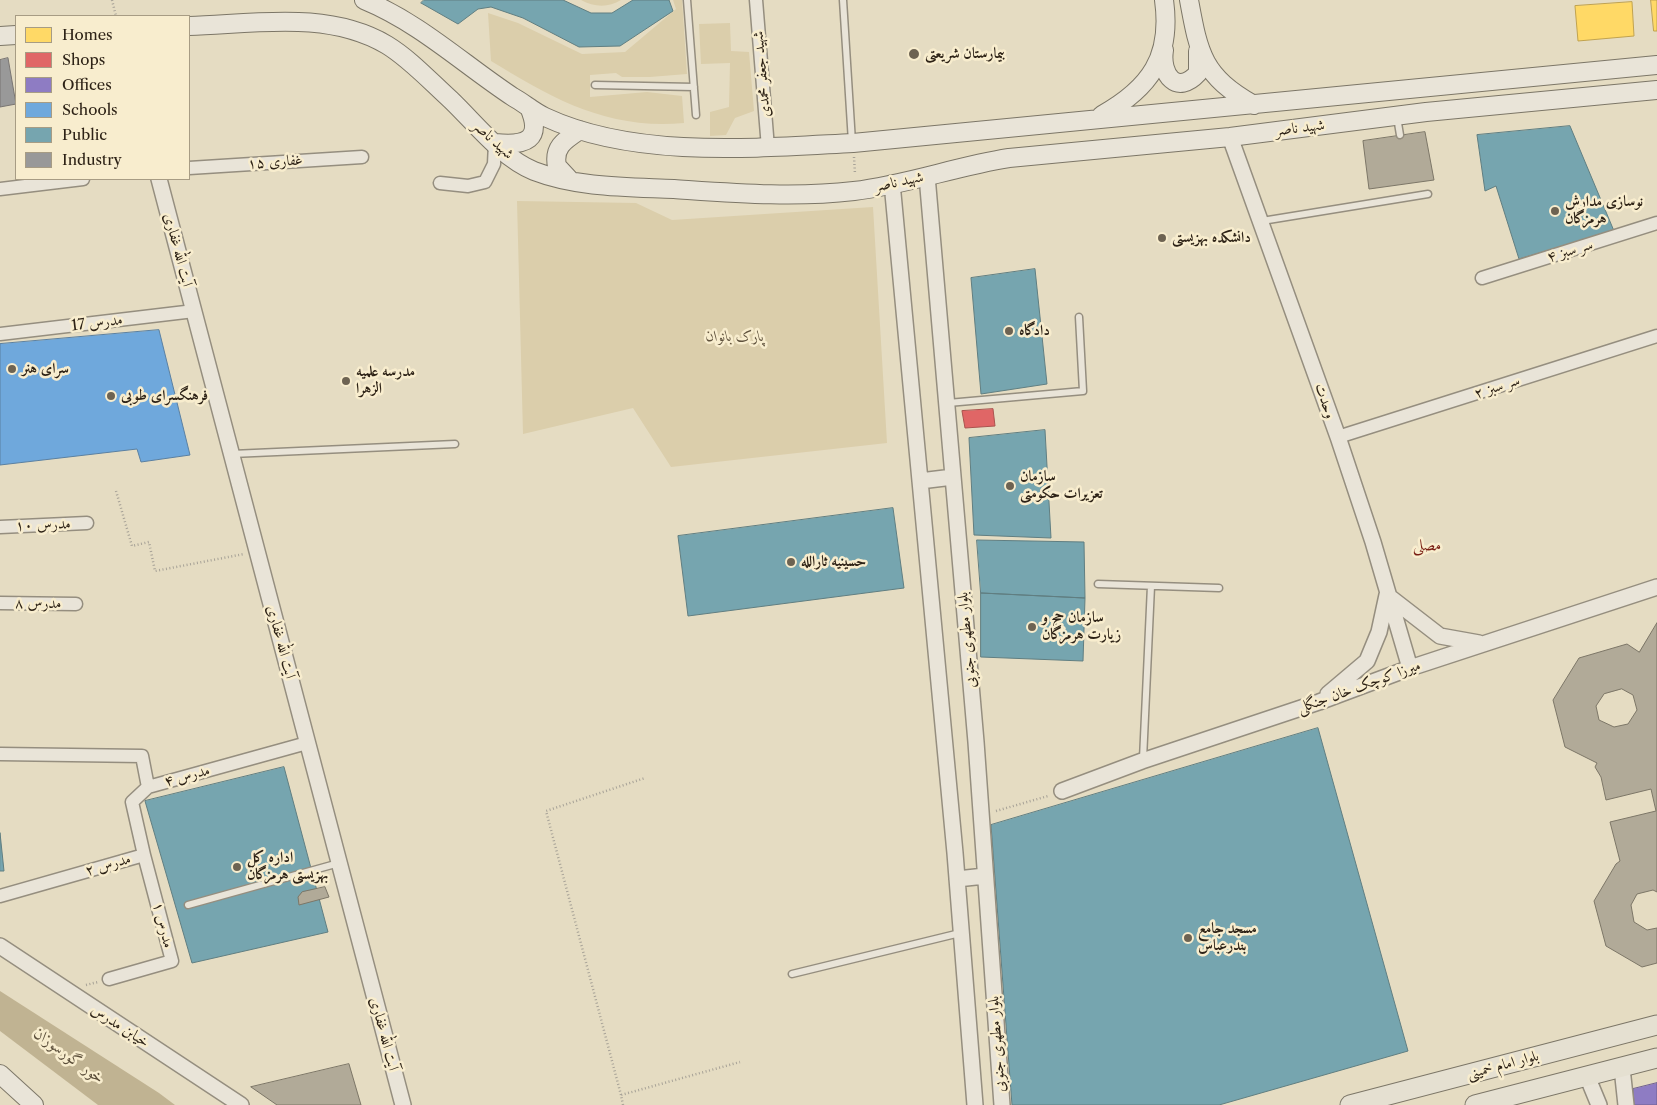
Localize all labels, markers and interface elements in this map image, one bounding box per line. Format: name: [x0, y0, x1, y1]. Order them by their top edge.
legend: [15, 15, 190, 180]
text: Homes: [62, 25, 113, 44]
street label: شهید جعفر محمدی: [749, 30, 775, 118]
place label: بیمارستان شریعتی: [925, 45, 1005, 63]
marker: بیمارستان شریعتی: [907, 47, 921, 61]
text: Shops: [62, 50, 105, 69]
text: Offices: [62, 75, 112, 94]
text: Schools: [62, 100, 118, 119]
street label: شهید ناصر: [1274, 116, 1326, 140]
street label: شهید ناصر: [469, 117, 517, 163]
text: Public: [62, 125, 107, 144]
text: Industry: [62, 150, 122, 169]
street label: غفاری ۱۵: [247, 151, 303, 173]
street label: شهید ناصر: [873, 168, 925, 196]
place label: نوسازی مدارش هرمزگان: [1565, 193, 1643, 228]
marker: نوسازی مدارش هرمزگان: [1549, 205, 1561, 217]
street label: آیت الله غفاری: [160, 211, 196, 289]
place label: دانشکده بهزیستی: [1172, 229, 1251, 247]
marker: دانشکده بهزیستی: [1156, 232, 1168, 244]
street label: سر سبز ۴: [1545, 236, 1595, 266]
street label: مدرس 17: [70, 311, 124, 335]
place label: دادگاه: [1019, 322, 1050, 340]
marker: دادگاه: [1003, 325, 1015, 337]
park label: پارک بانوان: [706, 328, 764, 346]
place label: سرای هنر: [22, 360, 69, 378]
marker: سرای هنر: [6, 363, 18, 375]
place label: مدرسه علمیه الزهرا: [356, 363, 415, 398]
street label: سر سبز ۲: [1472, 371, 1522, 403]
marker: مدرسه علمیه الزهرا: [340, 375, 352, 387]
street label: وحدت: [1311, 381, 1339, 421]
place label: فرهنگسرای طوبی: [121, 387, 208, 405]
marker: فرهنگسرای طوبی: [105, 390, 117, 402]
place label: سازمان تعزیرات حکومتی: [1020, 468, 1103, 503]
marker: سازمان تعزیرات حکومتی: [1004, 480, 1016, 492]
street label: مدرس ۱۰: [15, 515, 71, 535]
district label: مصلی: [1413, 535, 1441, 555]
place label: حسینیه ثارالله: [801, 553, 866, 571]
marker: حسینیه ثارالله: [785, 556, 797, 568]
street label: بلوار مطهری جنوبی: [954, 591, 980, 689]
street label: مدرس ۸: [15, 595, 61, 613]
street label: آیت الله غفاری: [263, 603, 299, 681]
place label: سازمان حج و زیارت هرمزگان: [1042, 609, 1121, 644]
marker: سازمان حج و زیارت هرمزگان: [1026, 621, 1038, 633]
street label: میرزا کوچک خان جنگلی: [1295, 656, 1423, 718]
street label: مدرس ۴: [162, 761, 212, 791]
place label: اداره کل بهزیستی هرمزگان: [247, 849, 328, 884]
street label: مدرس ۲: [83, 850, 133, 880]
marker: اداره کل بهزیستی هرمزگان: [231, 861, 243, 873]
street label: مدرس ۱: [149, 900, 177, 950]
place label: مسجد جامع بندرعباس: [1198, 920, 1257, 955]
marker: مسجد جامع بندرعباس: [1182, 932, 1194, 944]
street label: آیت الله غفاری: [366, 995, 402, 1073]
street label: بلوار مطهری جنوبی: [985, 995, 1009, 1093]
street label: خیابن مدرس: [87, 1001, 153, 1051]
water label: خور گورسوزان: [30, 1024, 108, 1088]
street label: بلوار امام خمینی: [1465, 1047, 1541, 1083]

